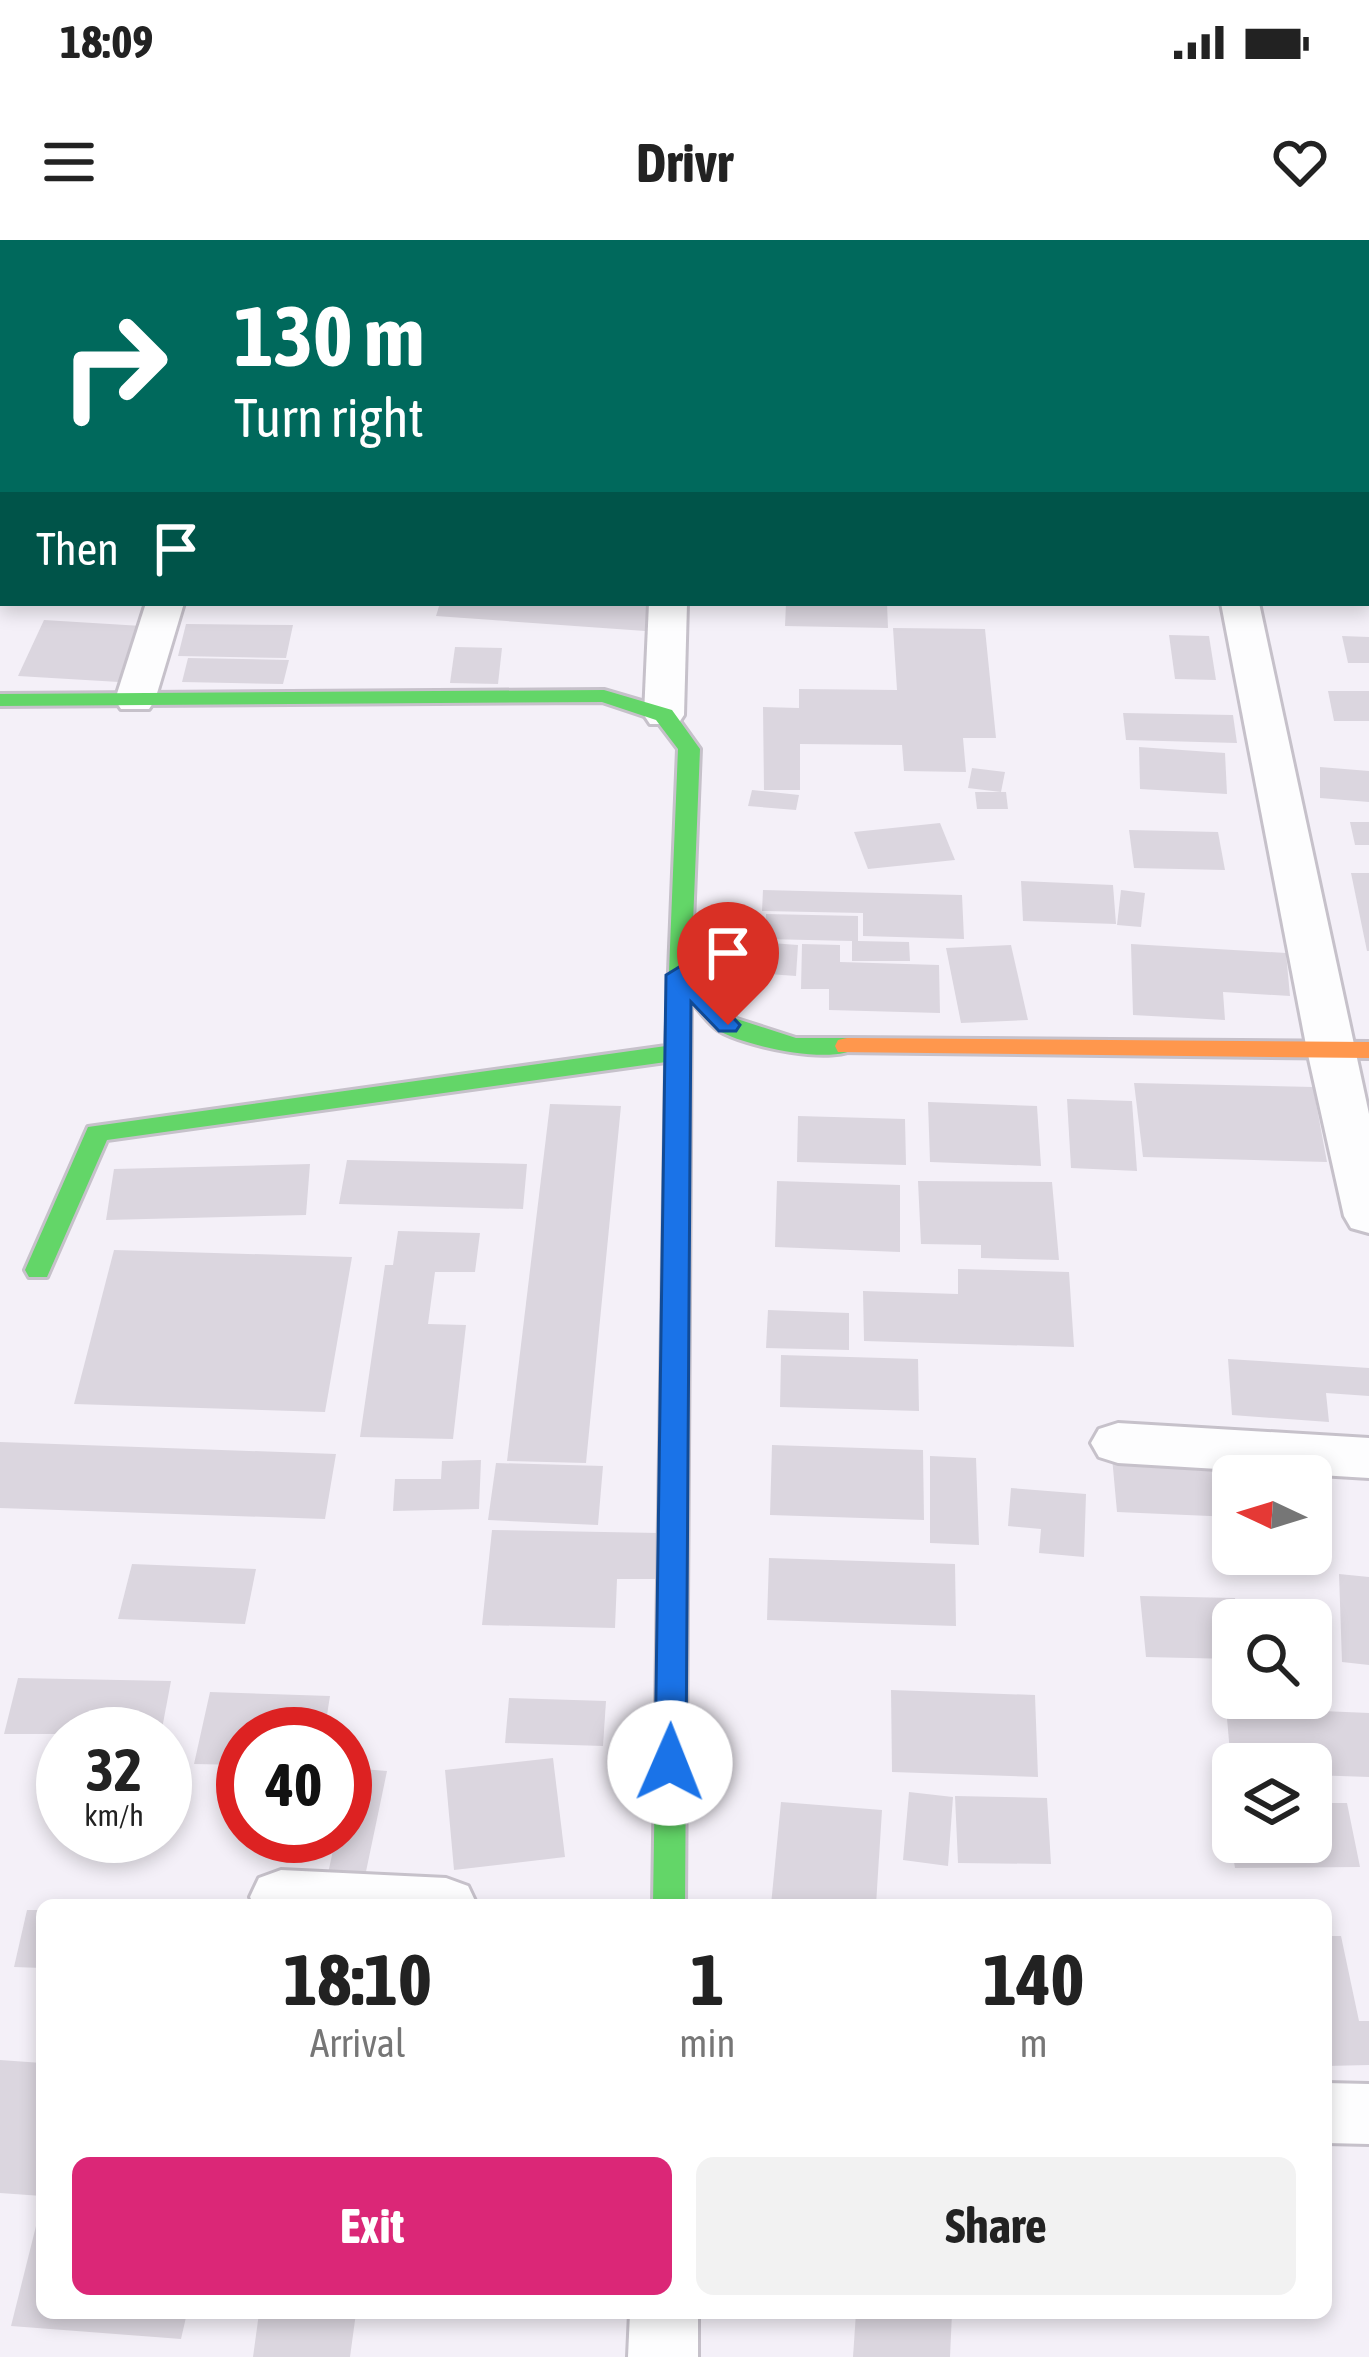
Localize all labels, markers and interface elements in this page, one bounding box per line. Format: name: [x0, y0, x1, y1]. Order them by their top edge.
text: 18:09: [60, 16, 154, 68]
icon: menu: [36, 129, 102, 195]
icon: heart: [1267, 129, 1333, 195]
text: Drivr: [636, 132, 733, 193]
icon: right: [36, 288, 192, 444]
text: 130 m: [234, 288, 424, 384]
text: Turn right: [234, 387, 424, 448]
icon: arrive: [143, 516, 209, 582]
text: Then: [36, 523, 119, 575]
pin: [677, 902, 779, 1025]
icon: arrive: [695, 920, 761, 986]
north arrow: [1212, 1455, 1332, 1575]
map controls: [1212, 1455, 1332, 1863]
button: search: [1212, 1599, 1332, 1719]
position arrow: [607, 1700, 733, 1826]
speed limit sign: 40: [216, 1707, 372, 1863]
text: 32: [86, 1735, 142, 1804]
button: layers: [1212, 1743, 1332, 1863]
text: km/h: [84, 1798, 144, 1832]
text: 18:10: [284, 1938, 432, 2020]
text: 1: [690, 1938, 724, 2020]
text: 140: [983, 1938, 1084, 2020]
text: Arrival: [310, 2021, 405, 2065]
text: min: [679, 2021, 735, 2065]
text: m: [1020, 2021, 1048, 2065]
button: Exit: [72, 2157, 672, 2295]
button: Share: [696, 2157, 1296, 2295]

